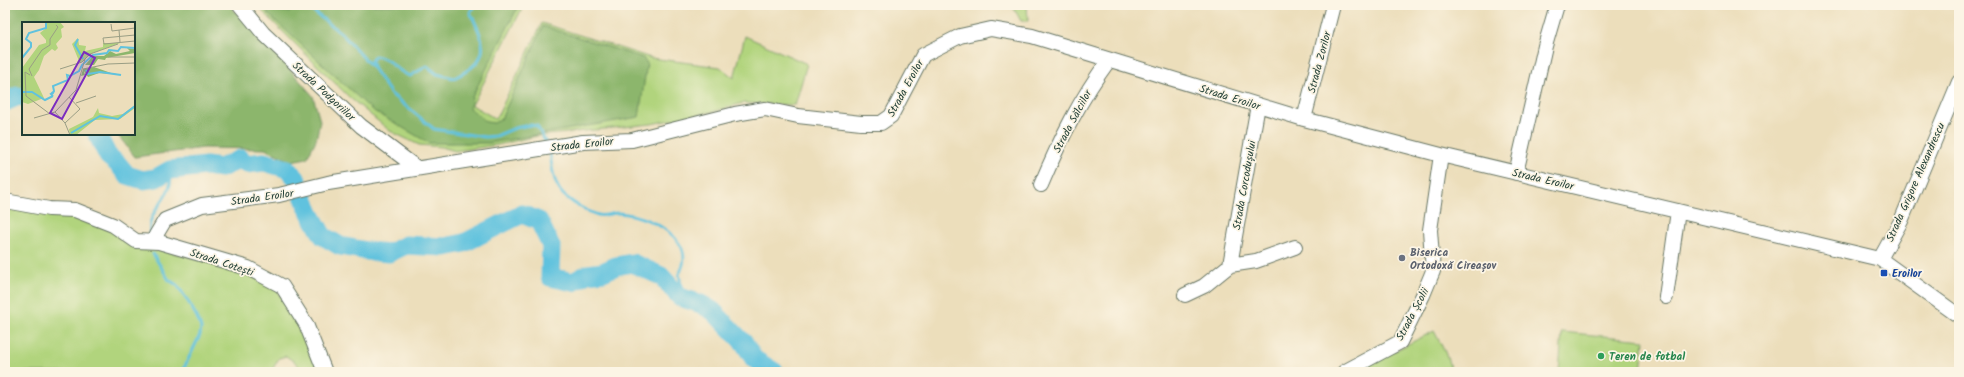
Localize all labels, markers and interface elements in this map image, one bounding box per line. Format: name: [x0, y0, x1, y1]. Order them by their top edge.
inset map: [22, 22, 135, 135]
street label: Strada Zorilor: [1303, 28, 1337, 95]
street label: Strada Eroilor: [883, 55, 930, 120]
street label: Strada Podgoriilor: [288, 58, 360, 127]
street label: Strada Eroilor: [1197, 80, 1264, 116]
street label: Strada Sălciilor: [1049, 86, 1098, 156]
street label: Strada Grigore Alexandrescu: [1881, 119, 1951, 245]
street label: Strada Eroilor: [550, 133, 616, 157]
street label: Strada Corcodușului: [1228, 139, 1262, 231]
street label: Strada Eroilor: [1510, 164, 1577, 196]
street label: Strada Eroilor: [230, 185, 296, 211]
street label: Strada Cotești: [187, 244, 256, 282]
place label: Biserica Ortodoxă Cireașov: [1410, 244, 1497, 275]
marker: Biserica Ortodoxă Cireașov: [1397, 253, 1407, 263]
place label: Eroilor: [1892, 265, 1923, 283]
marker: Eroilor: [1879, 268, 1889, 278]
street label: Strada Școlii: [1391, 284, 1435, 344]
place label: Teren de fotbal: [1609, 348, 1685, 366]
marker: Teren de fotbal: [1596, 351, 1606, 361]

